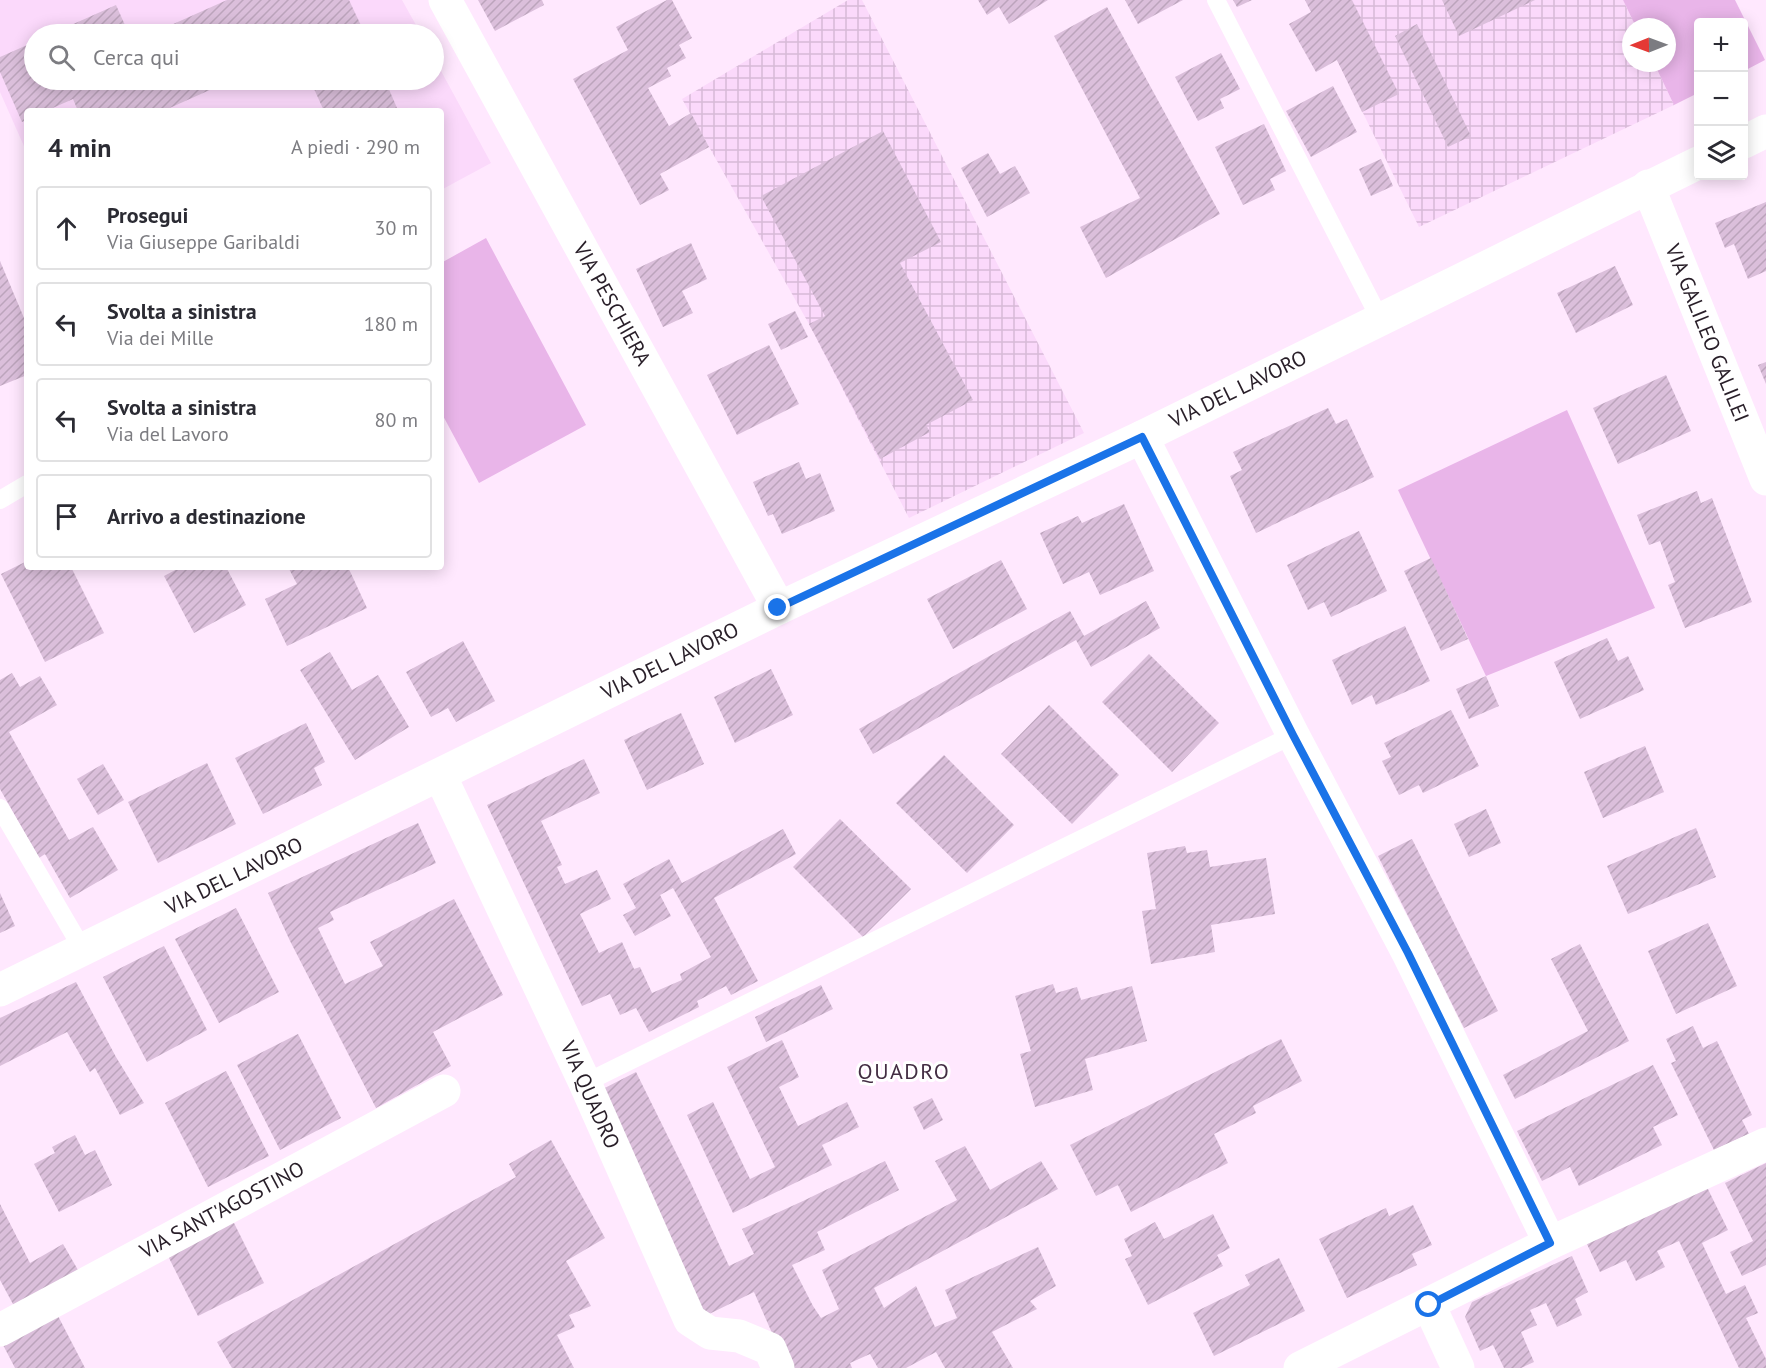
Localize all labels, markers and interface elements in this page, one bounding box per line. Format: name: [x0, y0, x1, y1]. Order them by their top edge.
north arrow: [1622, 18, 1676, 72]
map controls: [1694, 18, 1748, 180]
button: +: [1694, 18, 1748, 72]
search box: [24, 24, 444, 90]
icon: search: [45, 41, 78, 74]
text: Cerca qui: [93, 43, 180, 71]
button: −: [1694, 72, 1748, 126]
button: layers: [1694, 126, 1748, 180]
text: 4 min: [48, 131, 111, 164]
text: A piedi · 290 m: [291, 134, 420, 160]
text: Prosegui: [107, 201, 188, 229]
icon: ahead: [50, 212, 83, 245]
text: 30 m: [375, 215, 418, 241]
text: Via Giuseppe Garibaldi: [107, 229, 300, 255]
street label: VIA PESCHIERA: [567, 236, 658, 371]
street label: VIA GALILEO GALILEI: [1659, 239, 1755, 426]
text: Svolta a sinistra: [107, 297, 257, 325]
icon: left: [50, 308, 83, 341]
text: 180 m: [364, 311, 418, 337]
text: Via dei Mille: [107, 325, 214, 351]
street label: VIA DEL LAVORO: [1164, 344, 1311, 434]
text: Svolta a sinistra: [107, 393, 257, 421]
icon: left: [50, 404, 83, 437]
text: 80 m: [375, 407, 418, 433]
text: Via del Lavoro: [107, 421, 229, 447]
icon: arrive: [50, 500, 83, 533]
text: Arrivo a destinazione: [107, 502, 306, 530]
route end: [764, 594, 790, 620]
street label: VIA DEL LAVORO: [596, 616, 743, 706]
street label: VIA DEL LAVORO: [160, 831, 307, 921]
street label: VIA QUADRO: [554, 1036, 626, 1153]
district label: QUADRO: [858, 1057, 950, 1085]
street label: VIA SANT'AGOSTINO: [134, 1155, 309, 1265]
route start: [1415, 1291, 1441, 1317]

